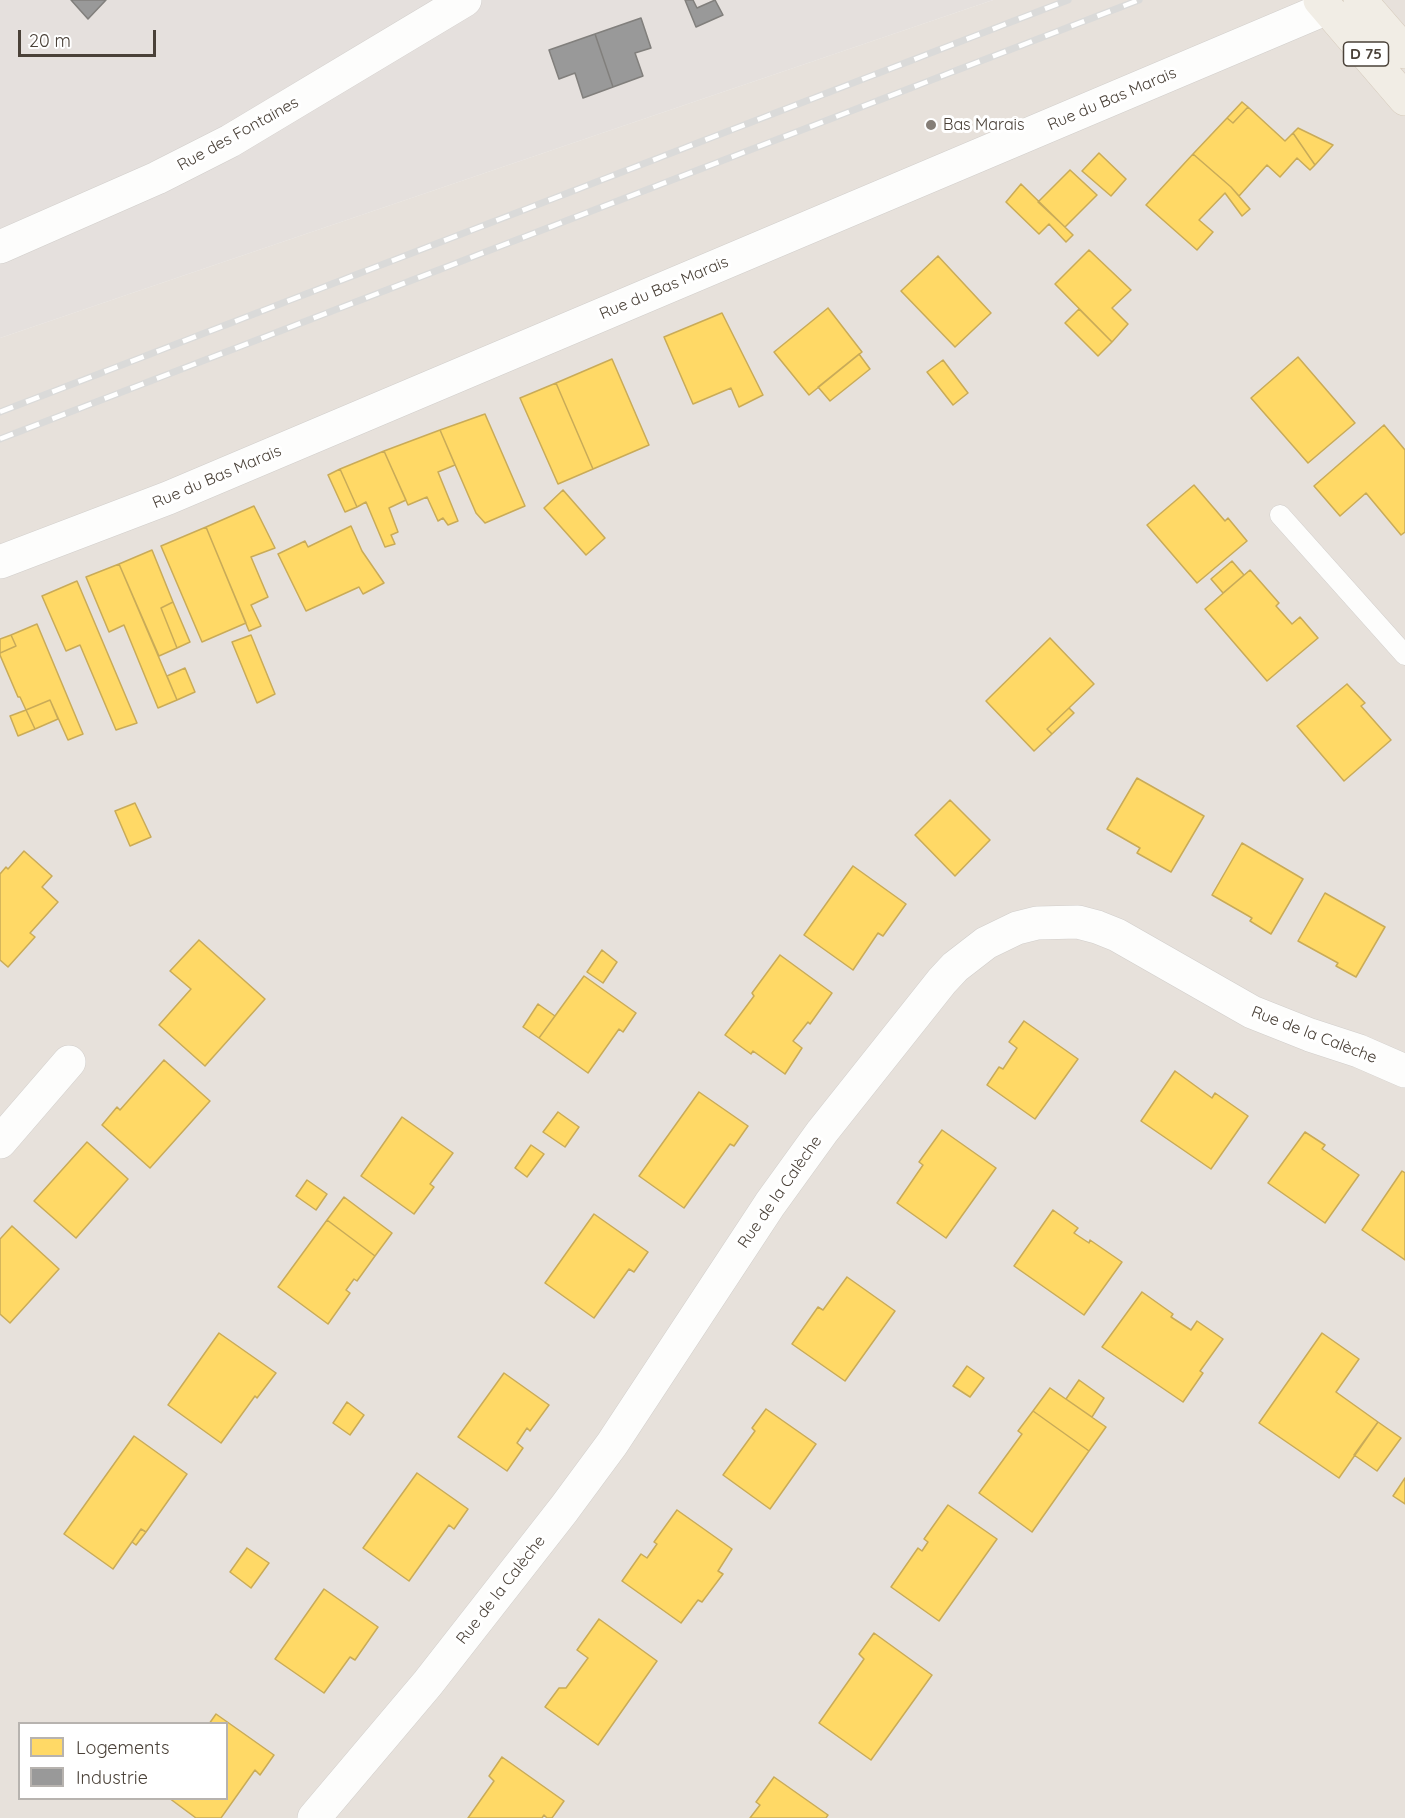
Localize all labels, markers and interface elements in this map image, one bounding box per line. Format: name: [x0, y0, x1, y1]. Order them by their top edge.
scale bar: [21, 18, 159, 56]
text: 20 m: [29, 29, 71, 52]
road number: D 75: [1344, 42, 1388, 66]
street label: Rue du Bas Marais: [1045, 63, 1179, 135]
street label: Rue des Fontaines: [174, 93, 302, 175]
place label: Bas Marais: [943, 115, 1025, 135]
marker: Bas Marais: [924, 118, 938, 132]
street label: Rue du Bas Marais: [597, 252, 731, 324]
street label: Rue du Bas Marais: [150, 441, 284, 513]
street label: Rue de la Calèche: [1248, 1002, 1380, 1068]
street label: Rue de la Calèche: [734, 1132, 826, 1252]
street label: Rue de la Calèche: [452, 1532, 550, 1648]
legend: [18, 1722, 228, 1800]
text: Logements: [76, 1736, 169, 1759]
text: Industrie: [76, 1766, 148, 1789]

